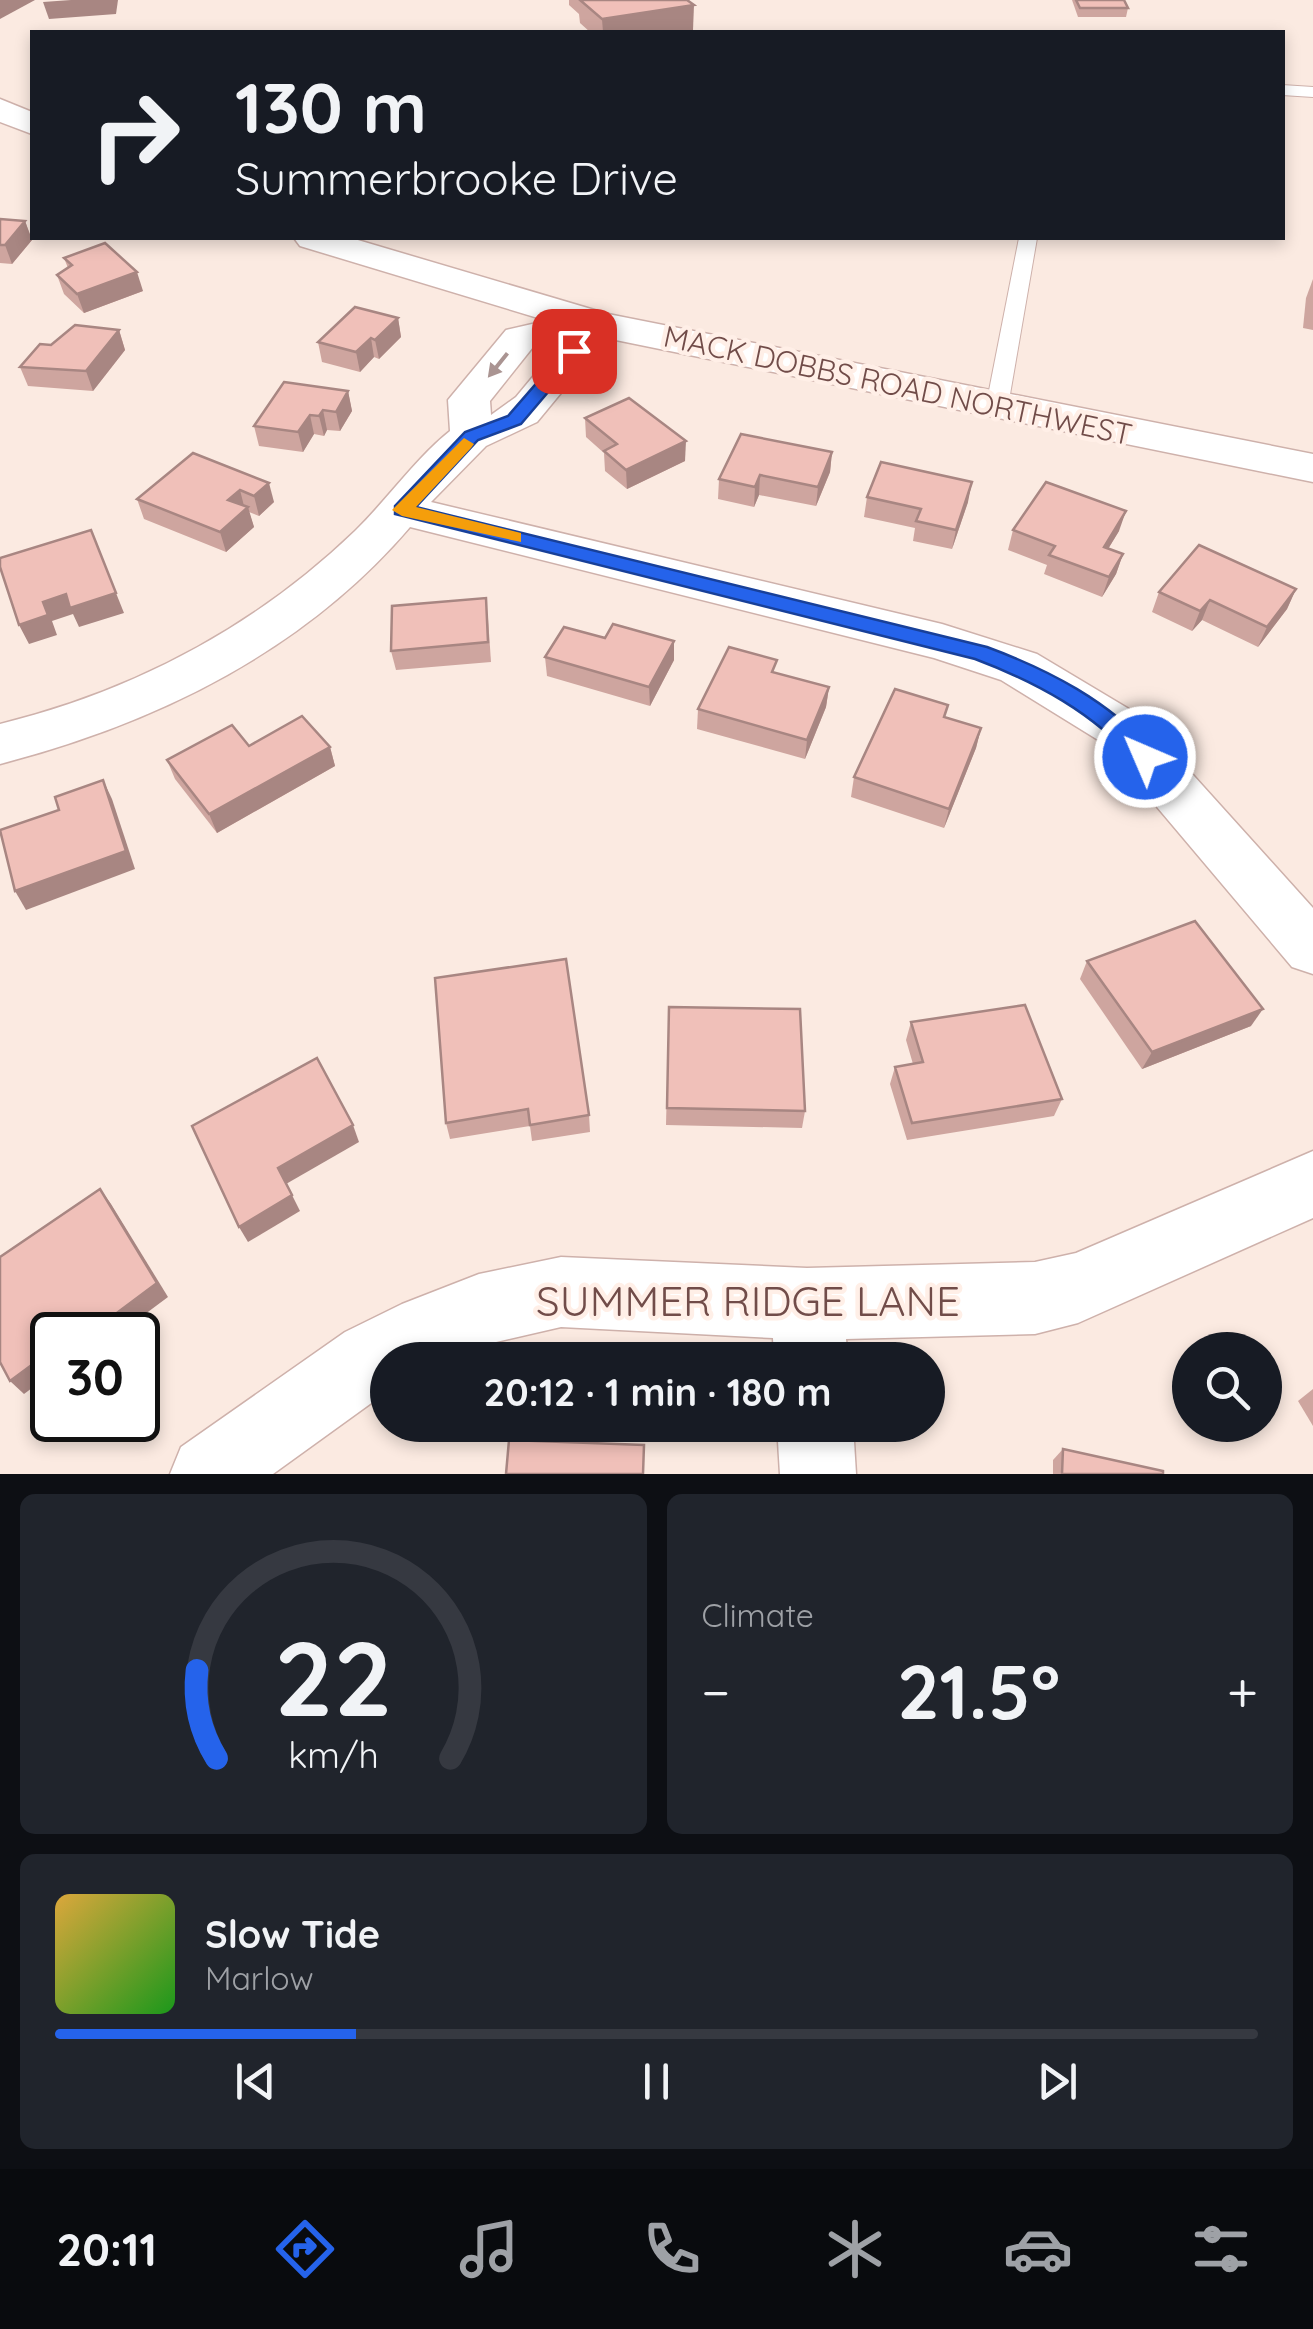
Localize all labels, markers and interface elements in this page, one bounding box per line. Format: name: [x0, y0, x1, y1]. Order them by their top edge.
text: 130 m: [235, 63, 427, 151]
icon: right: [70, 70, 200, 200]
text: Summerbrooke Drive: [235, 150, 678, 206]
pin: [532, 309, 617, 394]
street label: MACK DOBBS ROAD NORTHWEST: [660, 317, 1136, 453]
icon: arrive: [547, 324, 602, 379]
one-way arrow: [488, 352, 510, 377]
position arrow: [1093, 705, 1197, 809]
street label: SUMMER RIDGE LANE: [536, 1274, 960, 1327]
speed limit sign: 30: [30, 1312, 160, 1442]
map controls: [1172, 1332, 1282, 1442]
button: search: [1172, 1332, 1282, 1442]
text: 20:12 · 1 min · 180 m: [484, 1368, 831, 1416]
text: Climate: [702, 1595, 814, 1635]
text: 22: [274, 1612, 392, 1742]
text: 21.5°: [897, 1644, 1060, 1738]
text: −: [702, 1657, 730, 1726]
text: +: [1227, 1657, 1258, 1726]
text: km/h: [288, 1732, 379, 1777]
text: Slow Tide: [205, 1910, 380, 1958]
text: Marlow: [205, 1958, 314, 1998]
icon: previous: [228, 2054, 283, 2109]
icon: pause: [629, 2054, 684, 2109]
icon: next: [1030, 2054, 1085, 2109]
icon: directions: [270, 2214, 340, 2284]
icon: music: [454, 2214, 524, 2284]
icon: phone: [637, 2214, 707, 2284]
icon: climate: [820, 2214, 890, 2284]
icon: car: [1003, 2214, 1073, 2284]
icon: filters: [1186, 2214, 1256, 2284]
text: 20:11: [57, 2221, 157, 2277]

